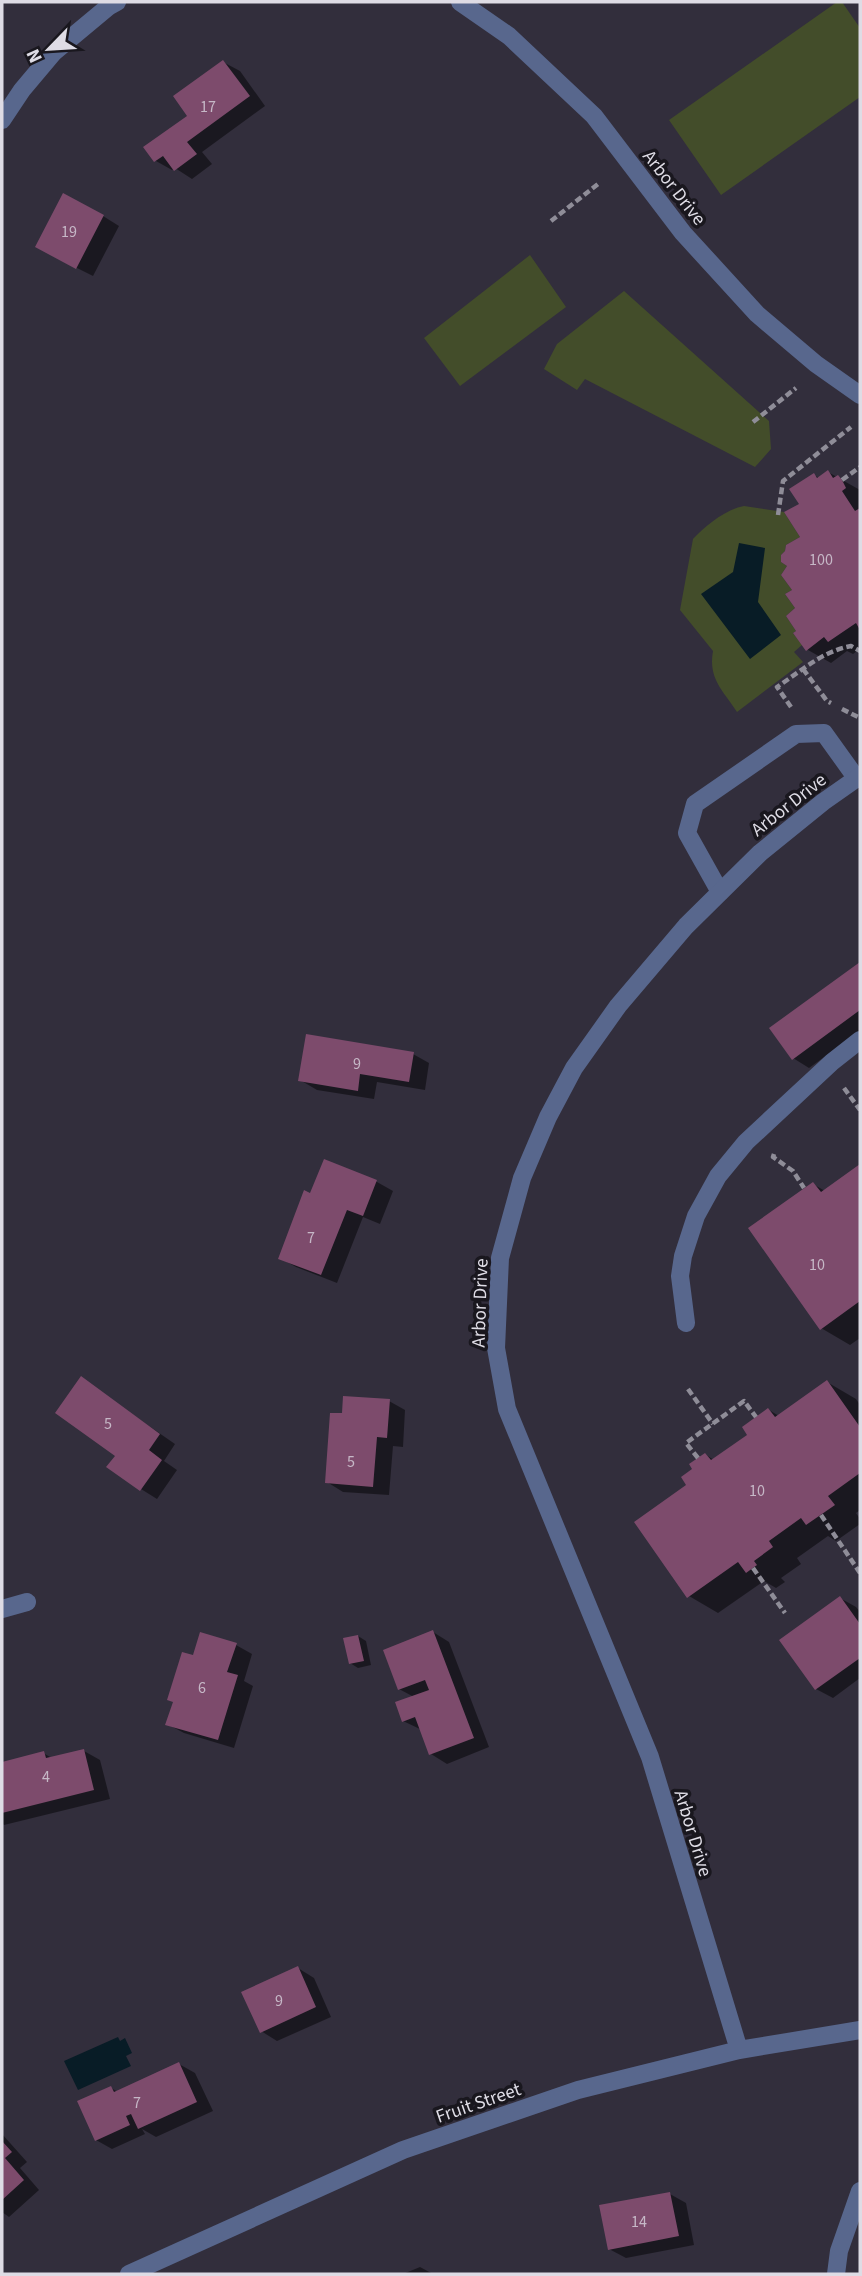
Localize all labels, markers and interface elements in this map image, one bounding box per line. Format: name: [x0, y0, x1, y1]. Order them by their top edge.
north arrow: [14, 14, 84, 84]
text: N: [20, 44, 50, 67]
house number: 17: [200, 96, 216, 118]
street label: Arbor Drive: [636, 144, 712, 231]
house number: 19: [61, 221, 77, 243]
house number: 100: [809, 549, 833, 571]
street label: Arbor Drive: [745, 767, 832, 843]
house number: 9: [353, 1053, 361, 1075]
house number: 7: [307, 1227, 315, 1249]
house number: 10: [809, 1254, 825, 1276]
street label: Arbor Drive: [465, 1258, 496, 1348]
house number: 5: [104, 1413, 112, 1435]
house number: 5: [347, 1451, 355, 1473]
house number: 10: [749, 1480, 765, 1502]
house number: 6: [198, 1677, 206, 1699]
house number: 4: [42, 1766, 50, 1788]
street label: Arbor Drive: [667, 1787, 719, 1880]
house number: 9: [275, 1990, 283, 2012]
street label: Fruit Street: [432, 2076, 525, 2131]
house number: 7: [133, 2092, 141, 2114]
house number: 14: [631, 2211, 647, 2233]

